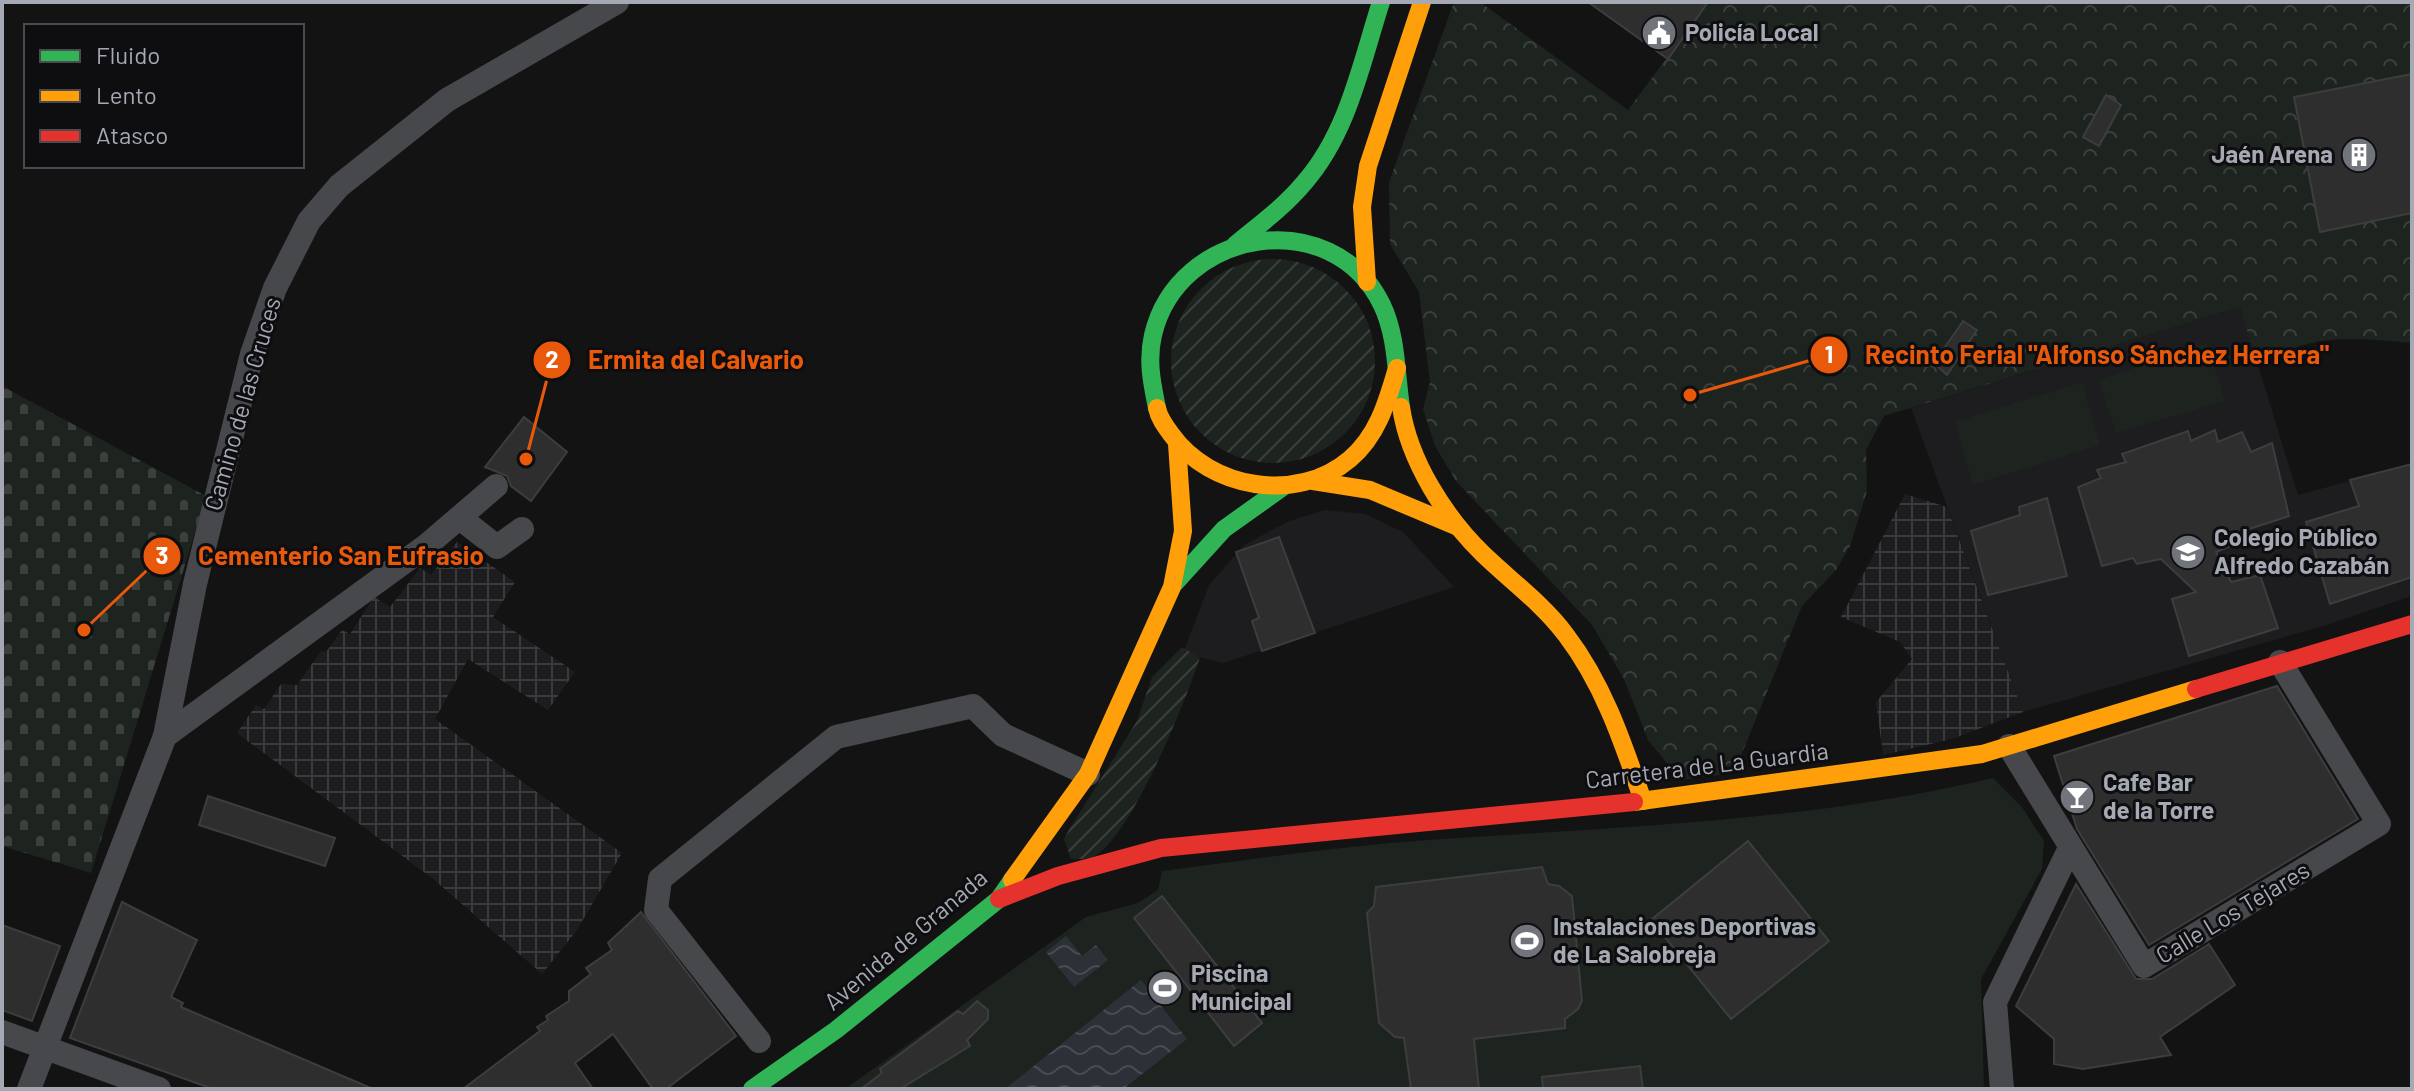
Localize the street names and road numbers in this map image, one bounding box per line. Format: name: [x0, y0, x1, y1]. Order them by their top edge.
street label: Camino de las Cruces: [197, 293, 286, 514]
street label: Carretera de La Guardia: [1584, 735, 1830, 794]
street label: Calle Los Tejares: [2150, 854, 2314, 969]
street label: Avenida de Granada: [818, 862, 992, 1015]

